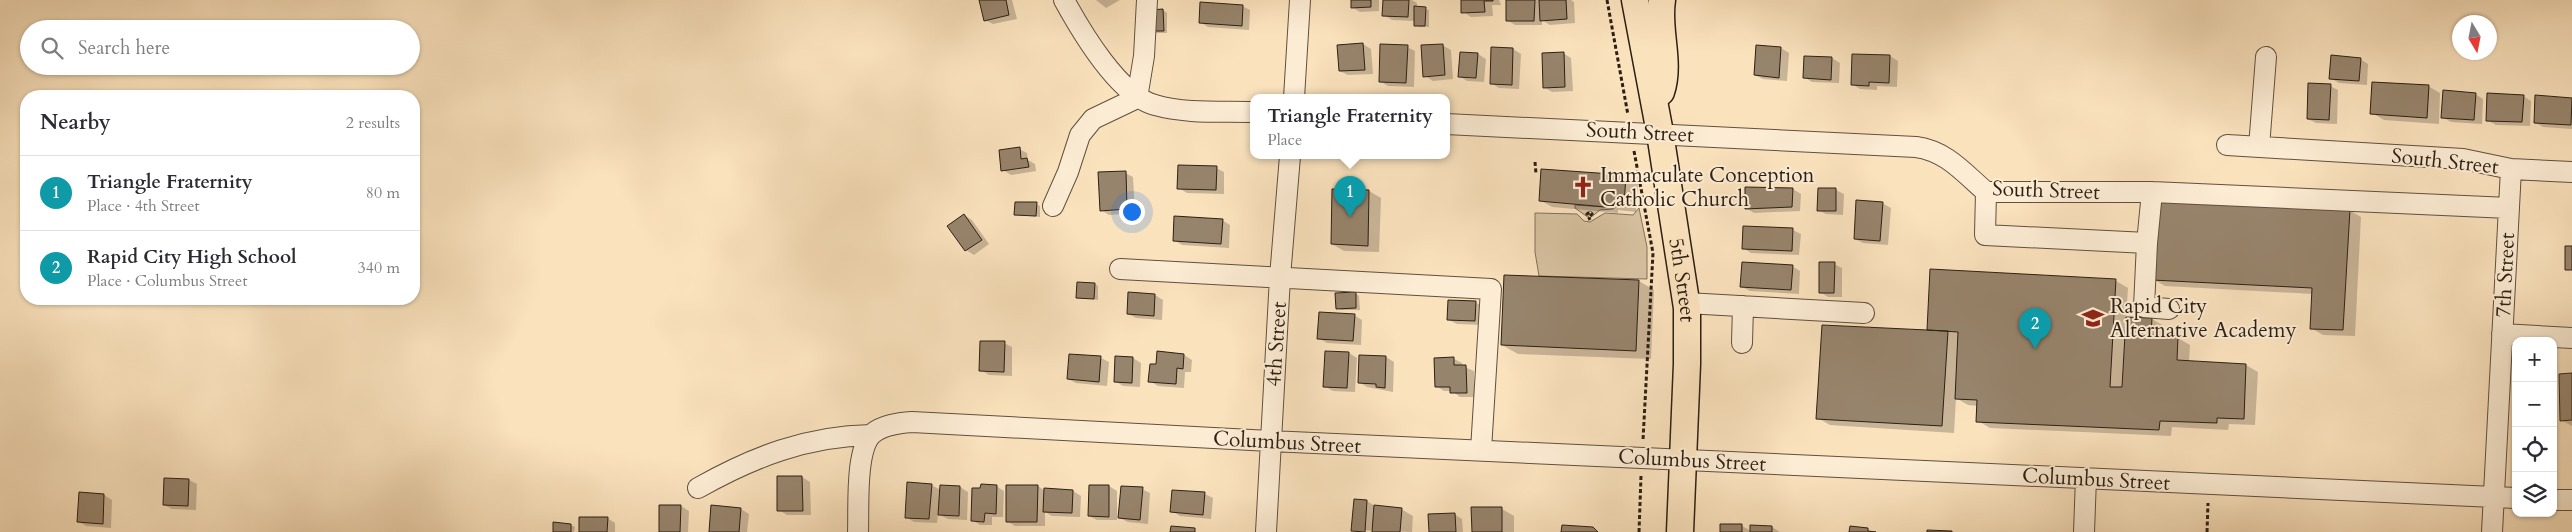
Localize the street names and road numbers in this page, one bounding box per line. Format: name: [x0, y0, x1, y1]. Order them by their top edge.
street label: South Street: [1585, 115, 1695, 150]
street label: South Street: [2390, 141, 2500, 182]
street label: South Street: [1992, 174, 2101, 207]
street label: 7th Street: [2489, 231, 2522, 318]
street label: 5th Street: [1661, 236, 1701, 323]
street label: 4th Street: [1259, 300, 1294, 387]
street label: Columbus Street: [1212, 424, 1362, 461]
street label: Columbus Street: [1617, 442, 1767, 479]
street label: Columbus Street: [2021, 461, 2171, 498]

